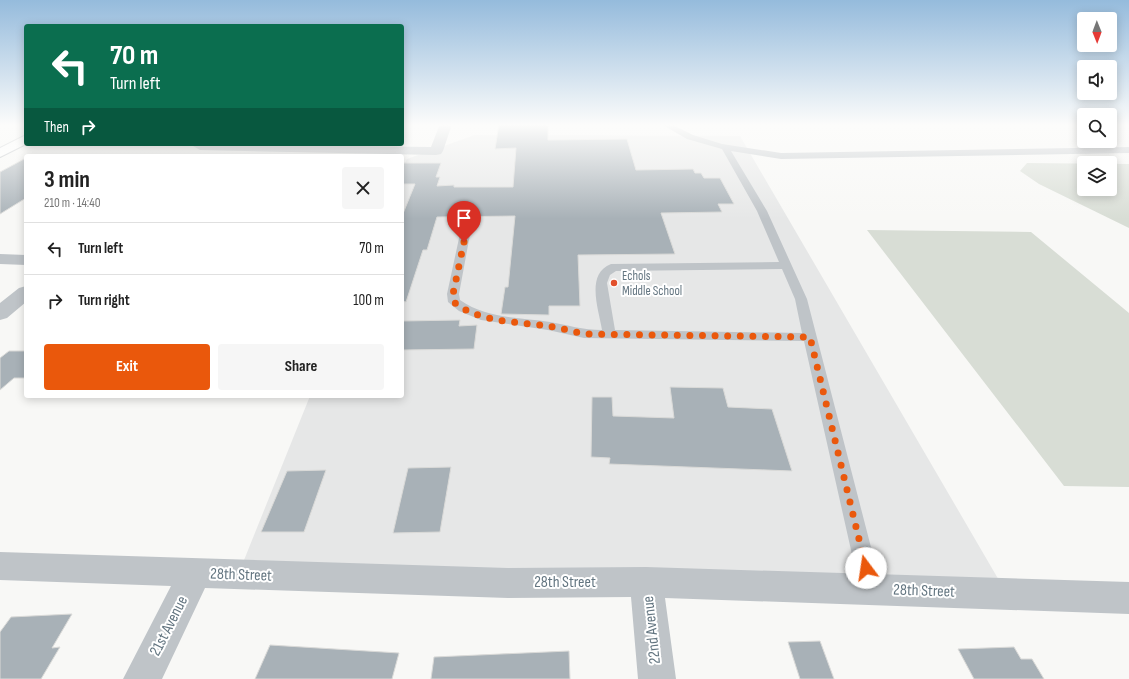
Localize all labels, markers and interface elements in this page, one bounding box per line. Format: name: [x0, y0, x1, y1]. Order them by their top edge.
north arrow: [1077, 12, 1117, 52]
map controls: [1077, 12, 1117, 196]
text: 70 m: [110, 39, 158, 72]
icon: left: [44, 40, 96, 92]
button: sound: [1077, 60, 1117, 100]
text: Turn left: [110, 73, 161, 94]
button: search: [1077, 108, 1117, 148]
icon: right: [77, 116, 99, 138]
text: Then: [44, 118, 69, 137]
button: layers: [1077, 156, 1117, 196]
text: 3 min: [44, 165, 90, 194]
button: close: [342, 167, 384, 209]
text: 210 m · 14:40: [44, 195, 101, 211]
pin: [447, 201, 481, 242]
icon: arrive: [453, 207, 475, 229]
icon: left: [44, 238, 66, 260]
text: Turn left: [78, 239, 123, 258]
text: 70 m: [359, 239, 384, 258]
place label: Echols Middle School: [622, 268, 682, 299]
marker: Echols Middle School: [609, 278, 619, 288]
icon: right: [44, 290, 66, 312]
text: Turn right: [78, 291, 130, 310]
text: 100 m: [353, 291, 384, 310]
button: Exit: [44, 344, 210, 390]
button: Share: [218, 344, 384, 390]
position arrow: [845, 547, 887, 589]
street label: 28th Street: [210, 564, 272, 586]
street label: 28th Street: [534, 573, 596, 592]
street label: 28th Street: [893, 580, 955, 602]
street label: 21st Avenue: [146, 593, 192, 659]
street label: 22nd Avenue: [639, 595, 665, 665]

